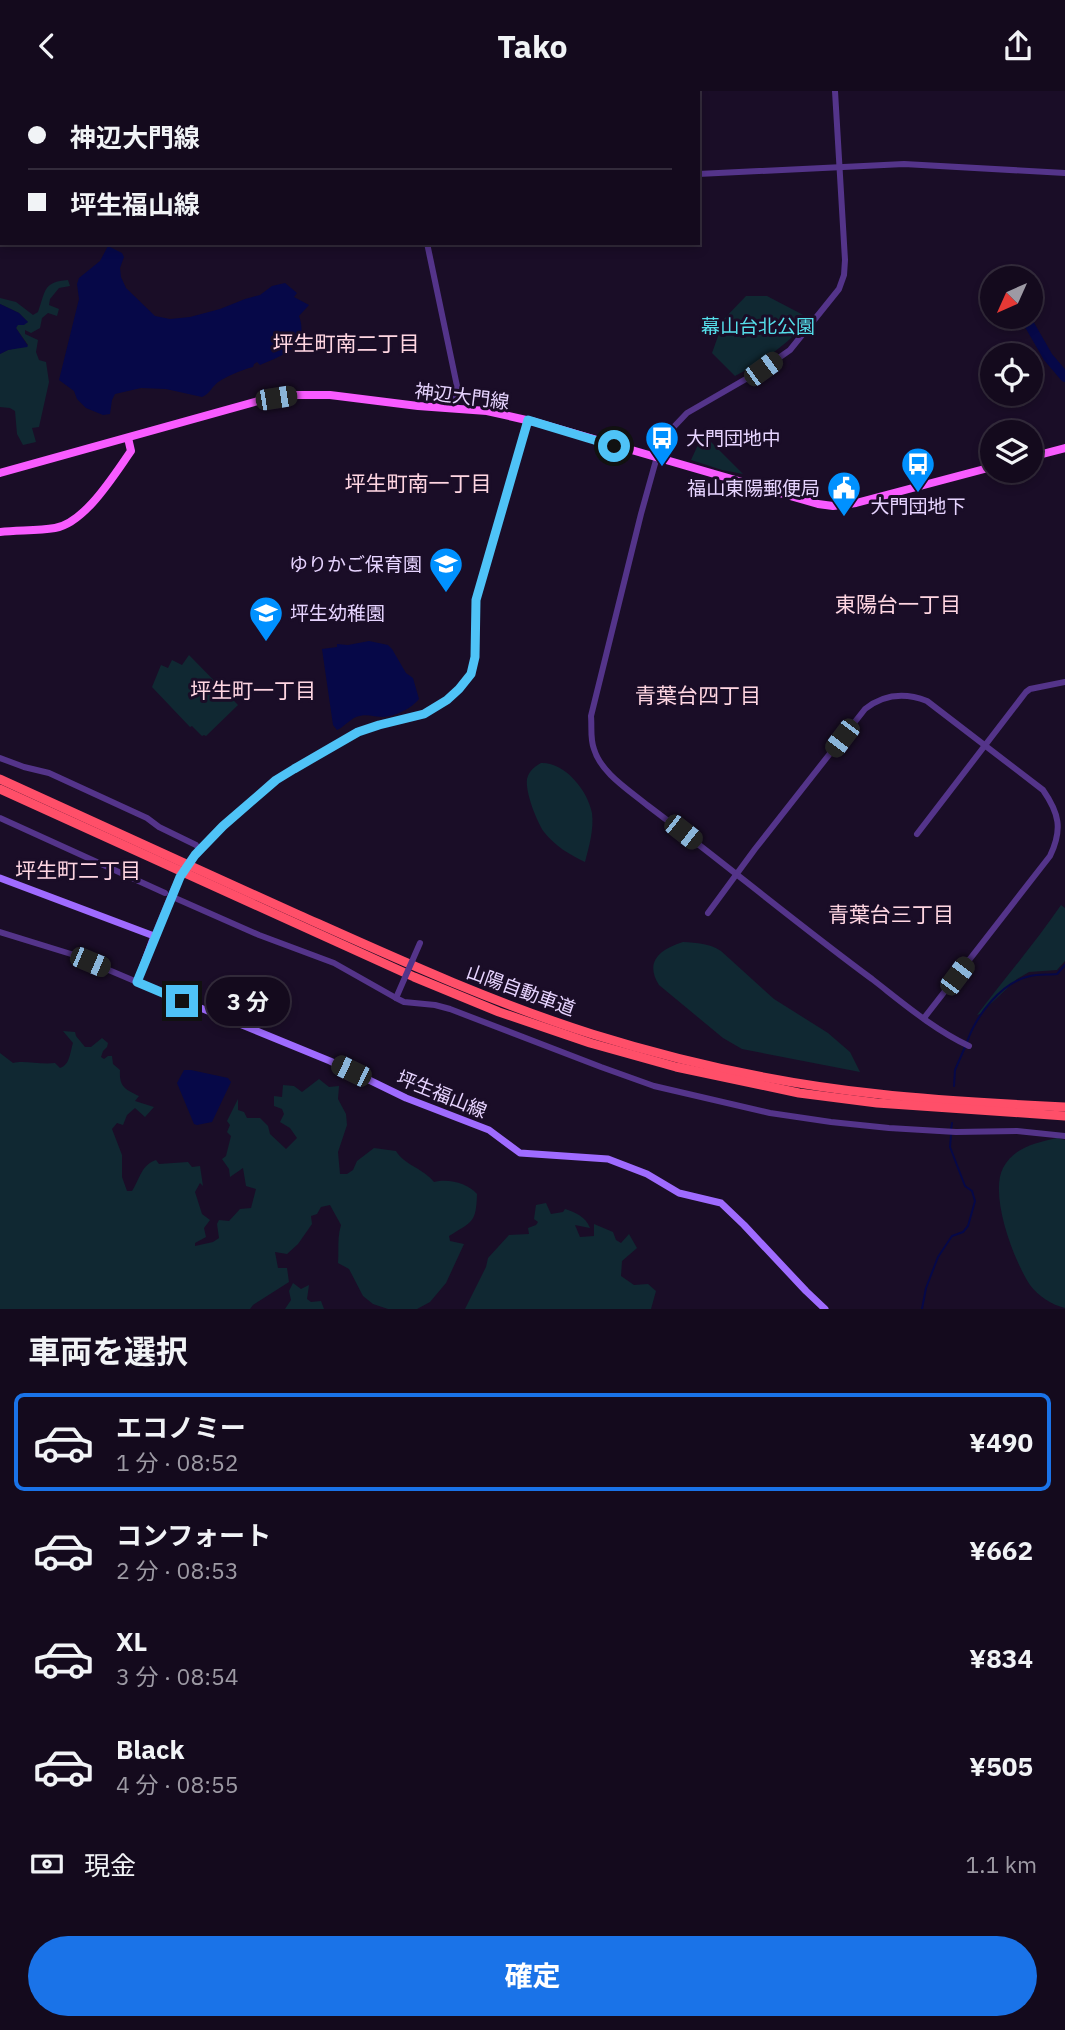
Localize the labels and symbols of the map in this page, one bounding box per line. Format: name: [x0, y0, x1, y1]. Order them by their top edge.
north arrow: [980, 266, 1043, 329]
park label: 幕山台北公園: [701, 314, 815, 338]
district label: 坪生町南二丁目: [273, 329, 420, 357]
car: [740, 348, 787, 390]
street label: 神辺大門線: [413, 378, 511, 414]
car: [254, 384, 299, 412]
bus stop icon: 大門団地中: [643, 419, 681, 468]
place label: 大門団地中: [686, 426, 781, 450]
route start: [598, 430, 630, 462]
bus stop icon: 大門団地下: [899, 445, 937, 494]
district label: 坪生町南一丁目: [345, 469, 492, 497]
public building icon: 福山東陽郵便局: [825, 469, 863, 518]
place label: 福山東陽郵便局: [687, 476, 820, 500]
place label: 大門団地下: [870, 494, 966, 518]
school or university icon: ゆりかご保育園: [427, 545, 465, 594]
place label: ゆりかご保育園: [289, 552, 422, 576]
district label: 東陽台一丁目: [835, 590, 961, 618]
school or university icon: 坪生幼稚園: [247, 594, 285, 643]
place label: 坪生幼稚園: [290, 601, 385, 625]
district label: 坪生町一丁目: [190, 676, 316, 704]
district label: 青葉台四丁目: [635, 681, 761, 709]
car: [821, 715, 864, 761]
car: [660, 811, 707, 853]
district label: 坪生町二丁目: [15, 856, 141, 884]
district label: 青葉台三丁目: [828, 900, 954, 928]
car: [67, 944, 114, 980]
car: [936, 953, 979, 999]
street label: 山陽自動車道: [463, 959, 579, 1021]
callout: 3 分: [206, 977, 290, 1025]
route end: [166, 985, 198, 1017]
car: [328, 1052, 375, 1090]
street label: 坪生福山線: [393, 1065, 491, 1123]

